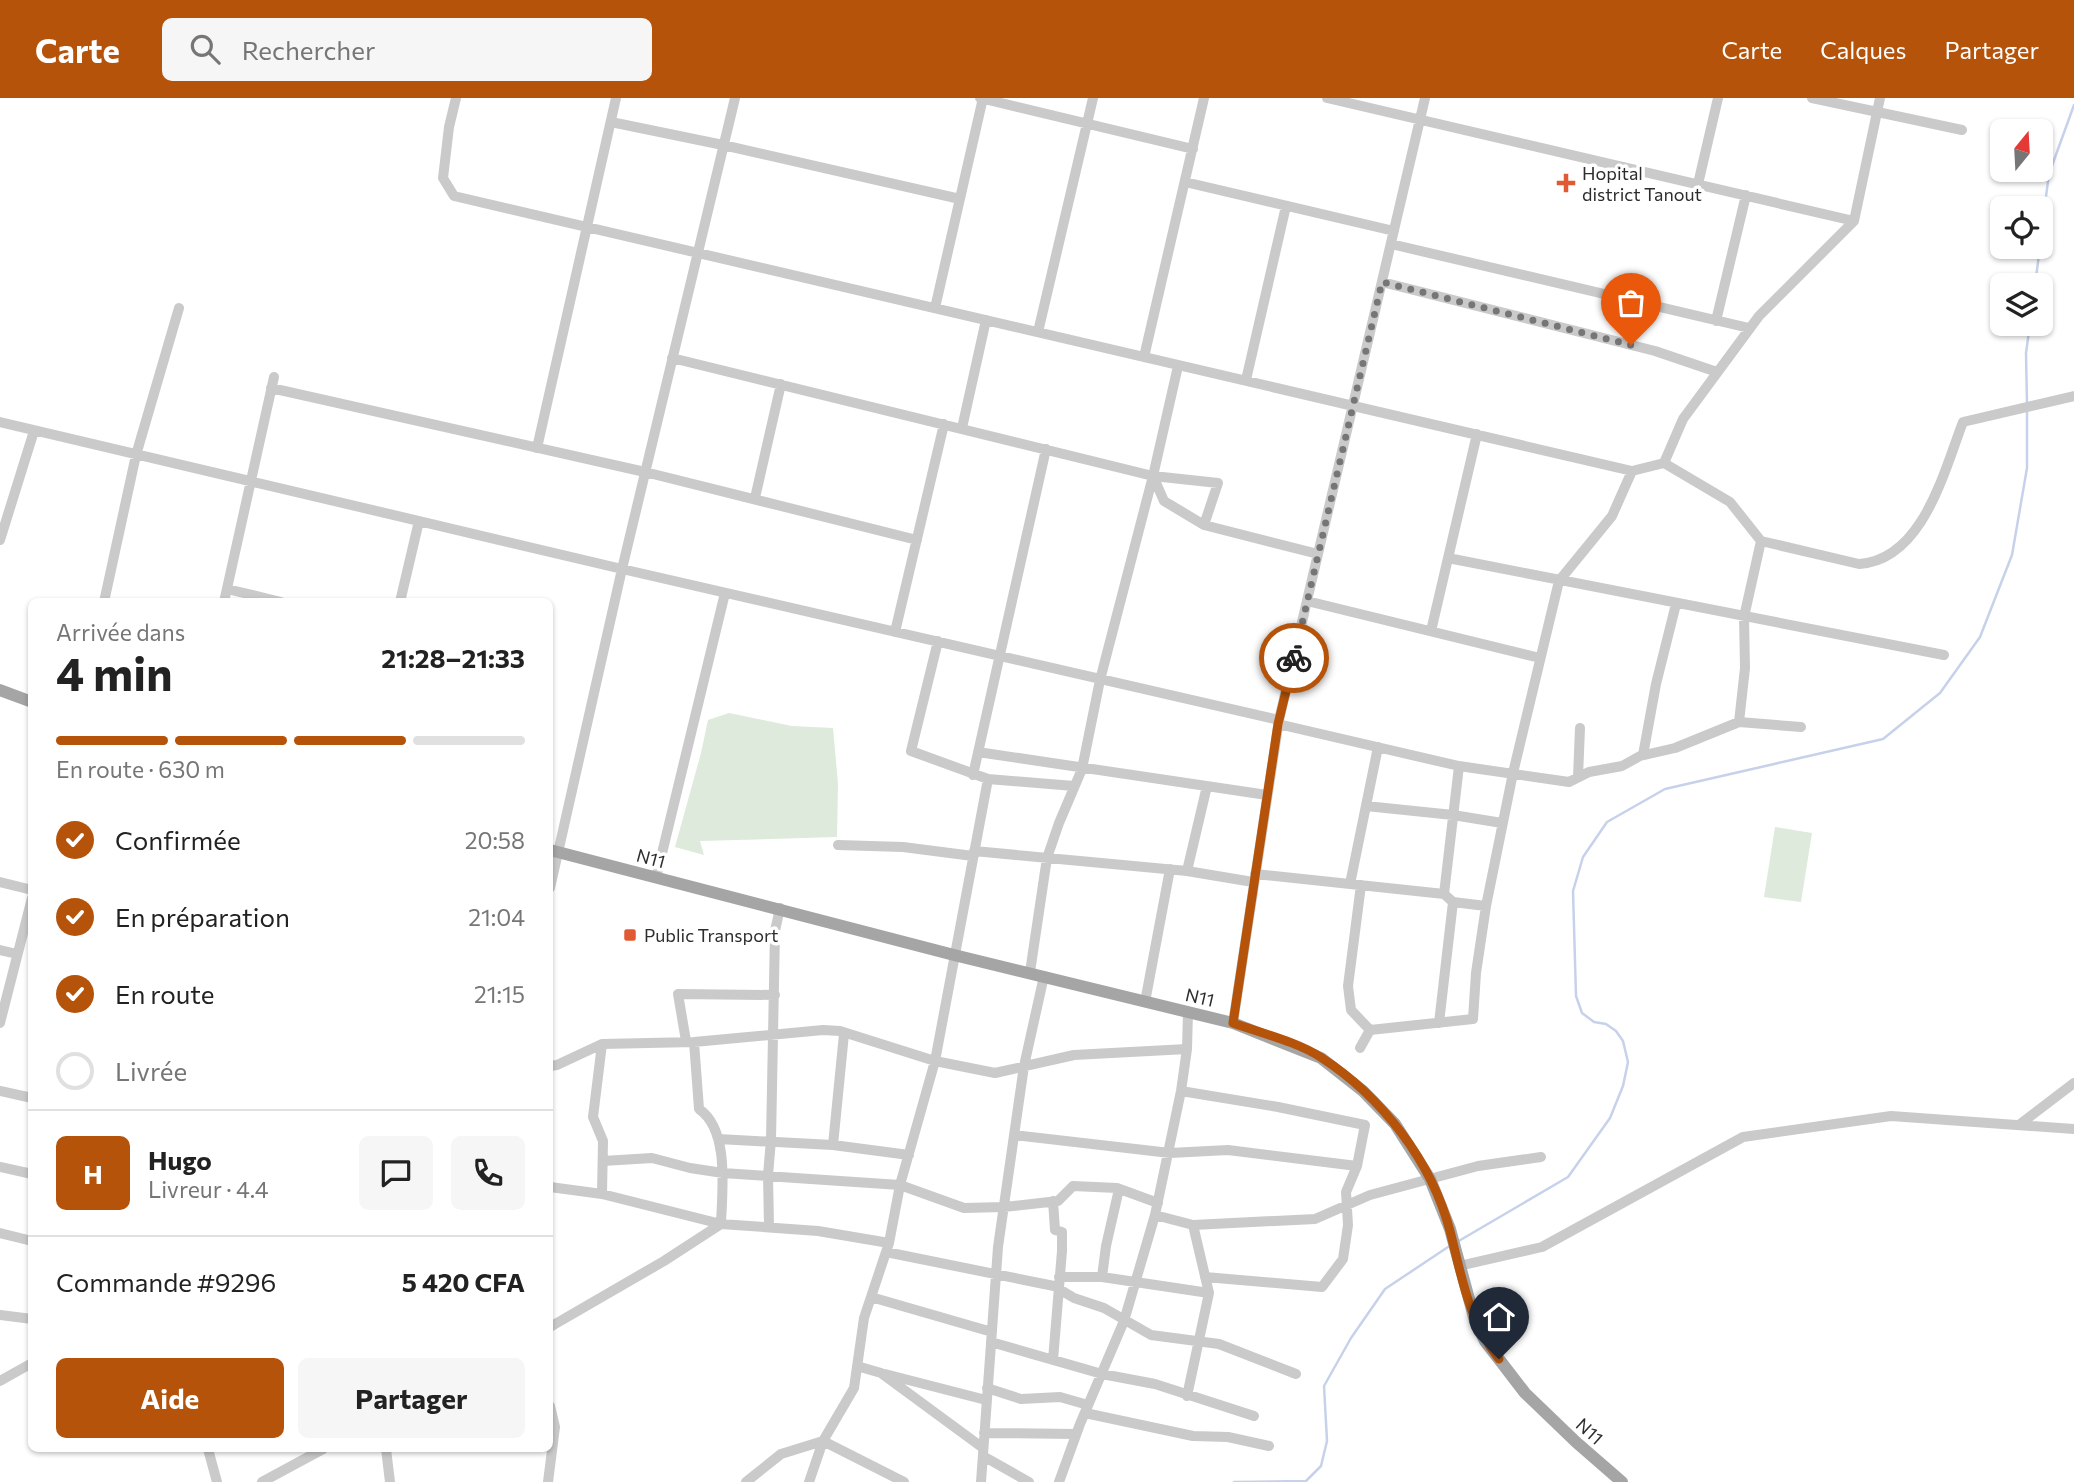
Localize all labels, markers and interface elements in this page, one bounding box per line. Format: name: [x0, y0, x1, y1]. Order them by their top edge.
search box: [162, 18, 652, 81]
text: Carte: [35, 29, 120, 70]
icon: search: [186, 30, 224, 68]
text: Rechercher: [242, 34, 375, 65]
text: Carte: [1721, 35, 1782, 64]
text: Calques: [1820, 35, 1906, 64]
text: Partager: [1944, 35, 2039, 64]
north arrow: [1990, 119, 2053, 182]
map controls: [1990, 119, 2053, 336]
place label: Hopital district Tanout: [1582, 162, 1702, 205]
marker: Hopital district Tanout: [1556, 173, 1576, 193]
button: locate: [1990, 196, 2053, 259]
pin: [1601, 273, 1661, 345]
button: layers: [1990, 273, 2053, 336]
icon: bag: [1612, 284, 1650, 322]
text: Arrivée dans: [56, 618, 185, 646]
courier: [1259, 623, 1329, 693]
icon: bike: [1275, 639, 1313, 677]
text: 21:28–21:33: [381, 642, 525, 673]
text: 4 min: [56, 644, 173, 700]
text: En route · 630 m: [56, 755, 225, 783]
icon: check: [56, 821, 94, 859]
text: Confirmée: [115, 824, 241, 855]
text: 20:58: [465, 826, 525, 854]
street label: N11: [634, 844, 668, 872]
icon: check: [56, 898, 94, 936]
text: En préparation: [115, 901, 290, 932]
text: 21:04: [468, 903, 525, 931]
place label: Public Transport: [644, 924, 778, 946]
marker: Public Transport: [622, 927, 638, 943]
icon: check: [56, 975, 94, 1013]
text: En route: [115, 978, 215, 1009]
text: 21:15: [474, 980, 525, 1008]
street label: N11: [1183, 983, 1217, 1011]
text: Livrée: [115, 1055, 187, 1086]
button: chat: [359, 1136, 433, 1210]
button: phone: [451, 1136, 525, 1210]
text: Hugo: [148, 1144, 212, 1175]
text: H: [83, 1158, 103, 1189]
text: Livreur · 4.4: [148, 1175, 269, 1203]
text: Commande #9296: [56, 1266, 276, 1297]
text: 5 420 CFA: [402, 1266, 525, 1297]
pin: [1469, 1287, 1529, 1359]
icon: home: [1480, 1298, 1518, 1336]
button: Aide: [56, 1358, 284, 1438]
button: Partager: [298, 1358, 525, 1438]
street label: N11: [1572, 1413, 1608, 1449]

